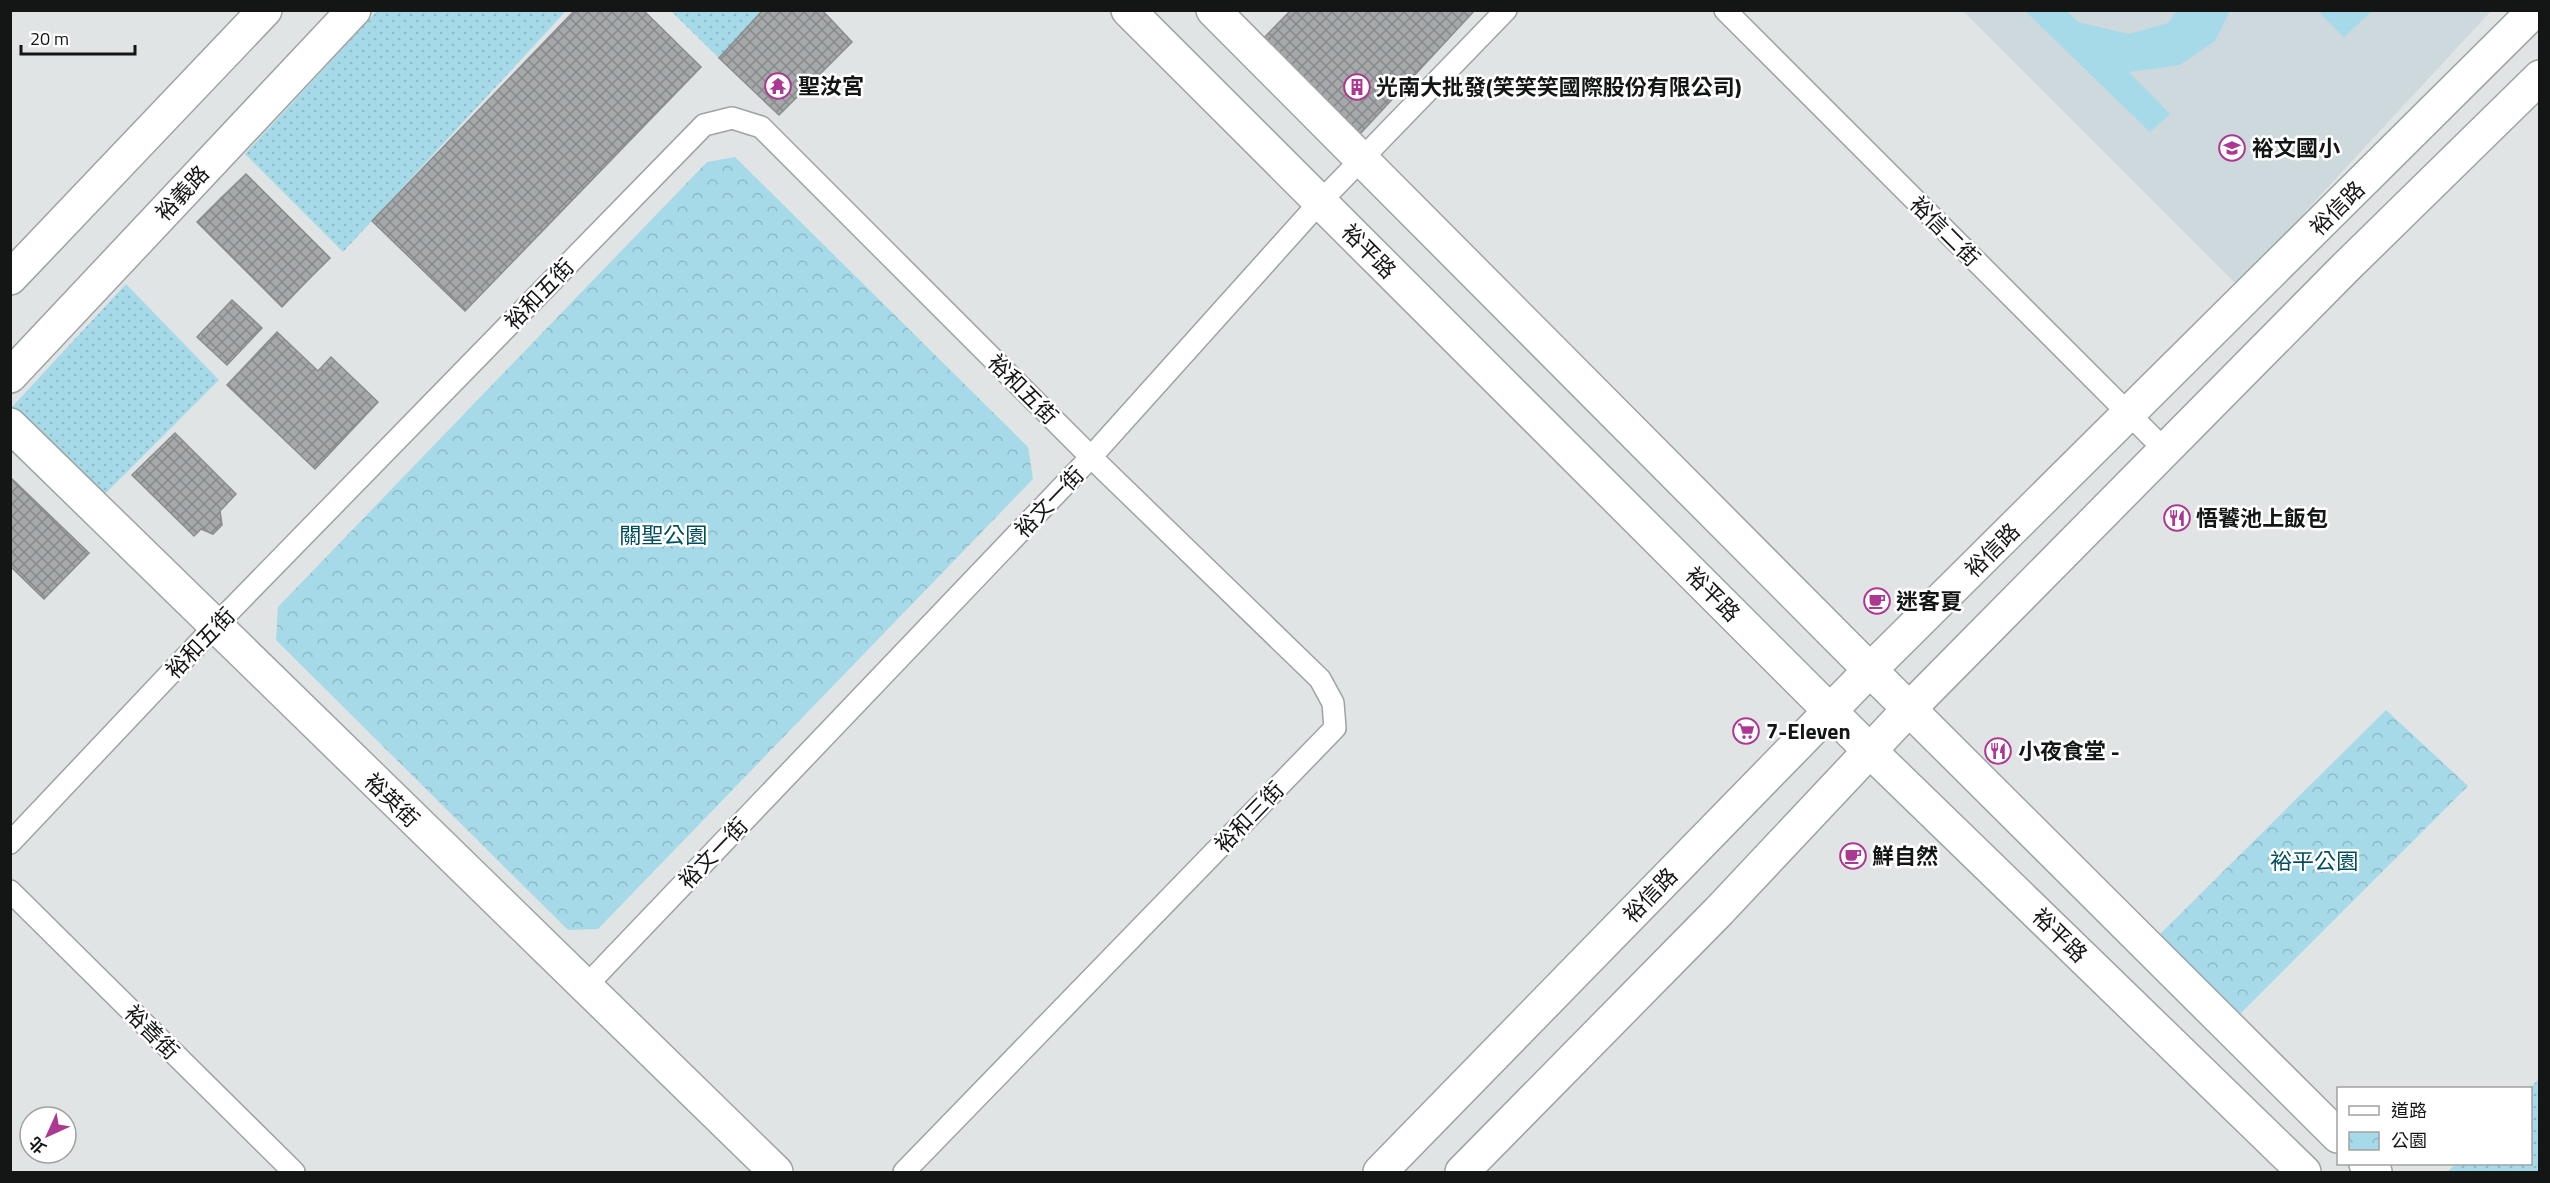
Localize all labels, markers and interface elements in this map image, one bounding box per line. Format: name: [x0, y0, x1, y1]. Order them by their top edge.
scale bar: [21, 18, 135, 56]
text: 20 m: [30, 25, 69, 52]
place label: 聖汝宮: [798, 69, 864, 103]
place label: 光南大批發(笑笑笑國際股份有限公司): [1376, 70, 1742, 104]
temple icon: 聖汝宮: [763, 71, 793, 101]
building icon: 光南大批發(笑笑笑國際股份有限公司): [1342, 72, 1372, 102]
place label: 裕文國小: [2252, 131, 2340, 165]
school or university icon: 裕文國小: [2217, 133, 2247, 163]
street label: 裕義路: [147, 157, 217, 229]
street label: 裕信路: [2302, 173, 2372, 243]
street label: 裕信二街: [1902, 188, 1988, 274]
street label: 裕平路: [1334, 216, 1404, 286]
street label: 裕和五街: [496, 251, 582, 337]
street label: 裕和五街: [980, 346, 1066, 432]
street label: 裕文一街: [1006, 459, 1092, 545]
place label: 悟饕池上飯包: [2196, 501, 2328, 535]
restaurant icon: 悟饕池上飯包: [2162, 503, 2192, 533]
street label: 裕信路: [1957, 515, 2027, 585]
park label: 關聖公園: [619, 518, 707, 552]
street label: 裕平路: [1678, 559, 1748, 629]
place label: 迷客夏: [1896, 584, 1962, 618]
cafe icon: 迷客夏: [1862, 586, 1892, 616]
street label: 裕和五街: [157, 600, 243, 686]
place label: 7-Eleven: [1766, 714, 1851, 748]
supermarket icon: 7-Eleven: [1731, 716, 1761, 746]
place label: 小夜食堂 -: [2018, 734, 2120, 768]
restaurant icon: 小夜食堂 -: [1983, 736, 2013, 766]
street label: 裕英街: [356, 765, 428, 835]
street label: 裕和三街: [1206, 774, 1292, 860]
street label: 裕文一街: [670, 810, 756, 896]
place label: 鮮自然: [1872, 839, 1938, 873]
cafe icon: 鮮自然: [1838, 841, 1868, 871]
park label: 裕平公園: [2270, 844, 2358, 878]
street label: 裕信路: [1615, 859, 1685, 931]
street label: 裕平路: [2024, 900, 2096, 970]
street label: 裕善街: [117, 997, 187, 1067]
legend: [2337, 1087, 2532, 1165]
text: 道路: [2391, 1097, 2427, 1124]
north arrow: [18, 1105, 78, 1165]
text: 公園: [2391, 1127, 2427, 1154]
text: 北: [23, 1131, 52, 1160]

